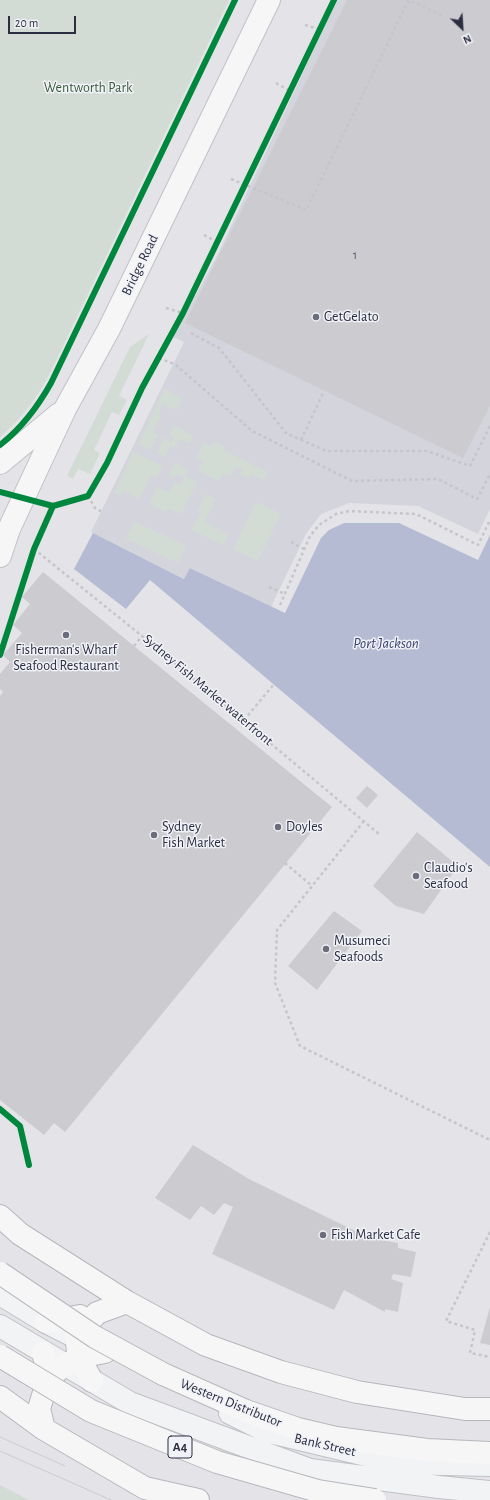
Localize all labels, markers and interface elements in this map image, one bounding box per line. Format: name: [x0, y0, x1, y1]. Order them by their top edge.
scale bar: [10, 8, 78, 34]
north arrow: [442, 8, 482, 48]
text: 20 m: [15, 17, 38, 29]
text: N: [461, 33, 473, 46]
park label: Wentworth Park: [44, 80, 132, 96]
street label: Bridge Road: [118, 232, 162, 298]
house number: 1: [353, 248, 357, 262]
place label: GetGelato: [324, 309, 379, 325]
marker: GetGelato: [311, 312, 321, 322]
marker: Fisherman's Wharf Seafood Restaurant: [61, 630, 71, 640]
street label: Sydney Fish Market waterfront: [139, 631, 277, 749]
water label: Port Jackson: [353, 634, 419, 652]
place label: Fisherman's Wharf Seafood Restaurant: [13, 642, 119, 674]
place label: Sydney Fish Market: [162, 819, 225, 852]
place label: Doyles: [286, 819, 323, 835]
marker: Doyles: [273, 822, 283, 832]
marker: Sydney Fish Market: [149, 830, 159, 840]
place label: Claudio's Seafood: [424, 860, 473, 892]
marker: Claudio's Seafood: [411, 871, 421, 881]
place label: Musumeci Seafoods: [334, 933, 391, 966]
marker: Musumeci Seafoods: [321, 944, 331, 954]
place label: Fish Market Cafe: [331, 1227, 420, 1243]
marker: Fish Market Cafe: [318, 1230, 328, 1240]
street label: Western Distributor: [178, 1375, 284, 1431]
street label: Bank Street: [293, 1430, 357, 1460]
road number: A4: [168, 1436, 192, 1458]

